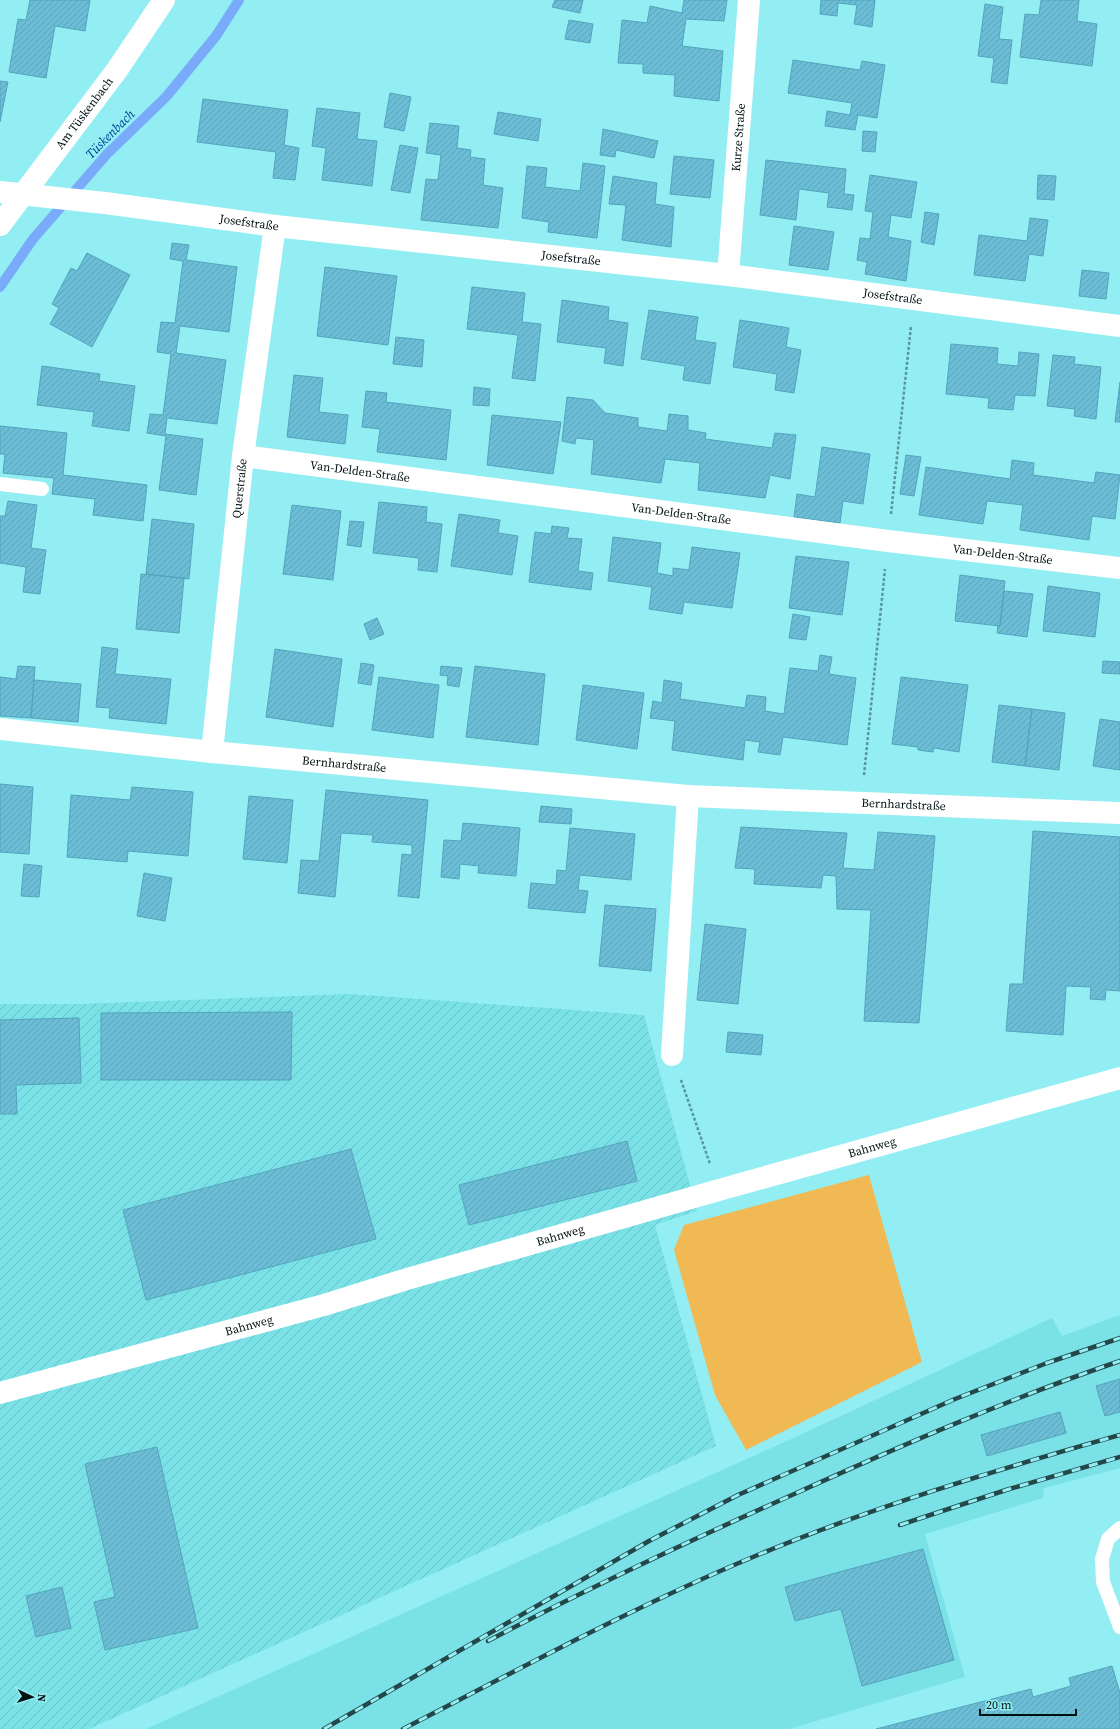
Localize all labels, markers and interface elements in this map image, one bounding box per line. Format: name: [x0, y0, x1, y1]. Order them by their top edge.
street label: Am Tüskenbach: [52, 75, 116, 153]
street label: Kurze Straße: [728, 103, 749, 172]
water label: Tüskenbach: [82, 106, 138, 162]
street label: Josefstraße: [217, 210, 280, 234]
street label: Josefstraße: [540, 247, 602, 269]
street label: Josefstraße: [861, 285, 924, 308]
street label: Van-Delden-Straße: [309, 457, 411, 486]
street label: Querstraße: [229, 458, 251, 519]
street label: Van-Delden-Straße: [630, 499, 732, 528]
street label: Van-Delden-Straße: [952, 541, 1054, 568]
street label: Bernhardstraße: [301, 752, 387, 776]
street label: Bernhardstraße: [861, 795, 946, 814]
street label: Bahnweg: [846, 1133, 898, 1162]
street label: Bahnweg: [534, 1221, 586, 1250]
street label: Bahnweg: [223, 1311, 275, 1340]
north arrow: [12, 1677, 52, 1717]
scale bar: [980, 1691, 1076, 1717]
text: N: [34, 1693, 49, 1702]
text: 20 m: [986, 1697, 1012, 1713]

